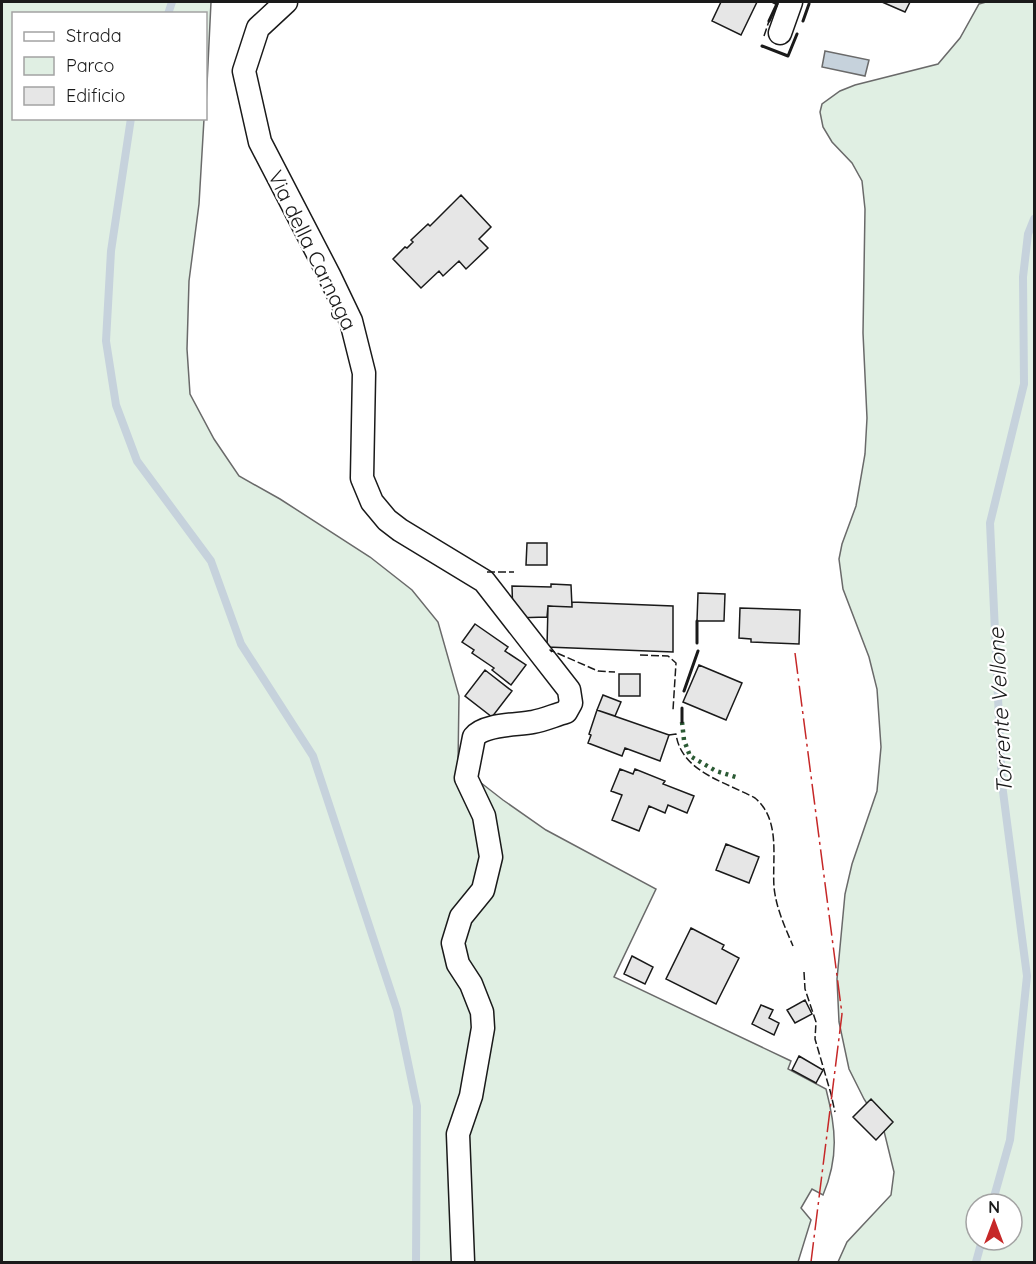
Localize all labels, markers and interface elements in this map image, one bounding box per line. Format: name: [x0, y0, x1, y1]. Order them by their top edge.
legend: [12, 12, 207, 120]
text: Strada: [66, 24, 122, 47]
text: Parco: [66, 54, 114, 77]
text: Edificio: [66, 84, 125, 107]
street label: Via della Carnaga: [263, 166, 363, 334]
water label: Torrente Vellone: [982, 626, 1018, 795]
north arrow: [964, 1192, 1024, 1252]
text: N: [988, 1197, 1000, 1217]

